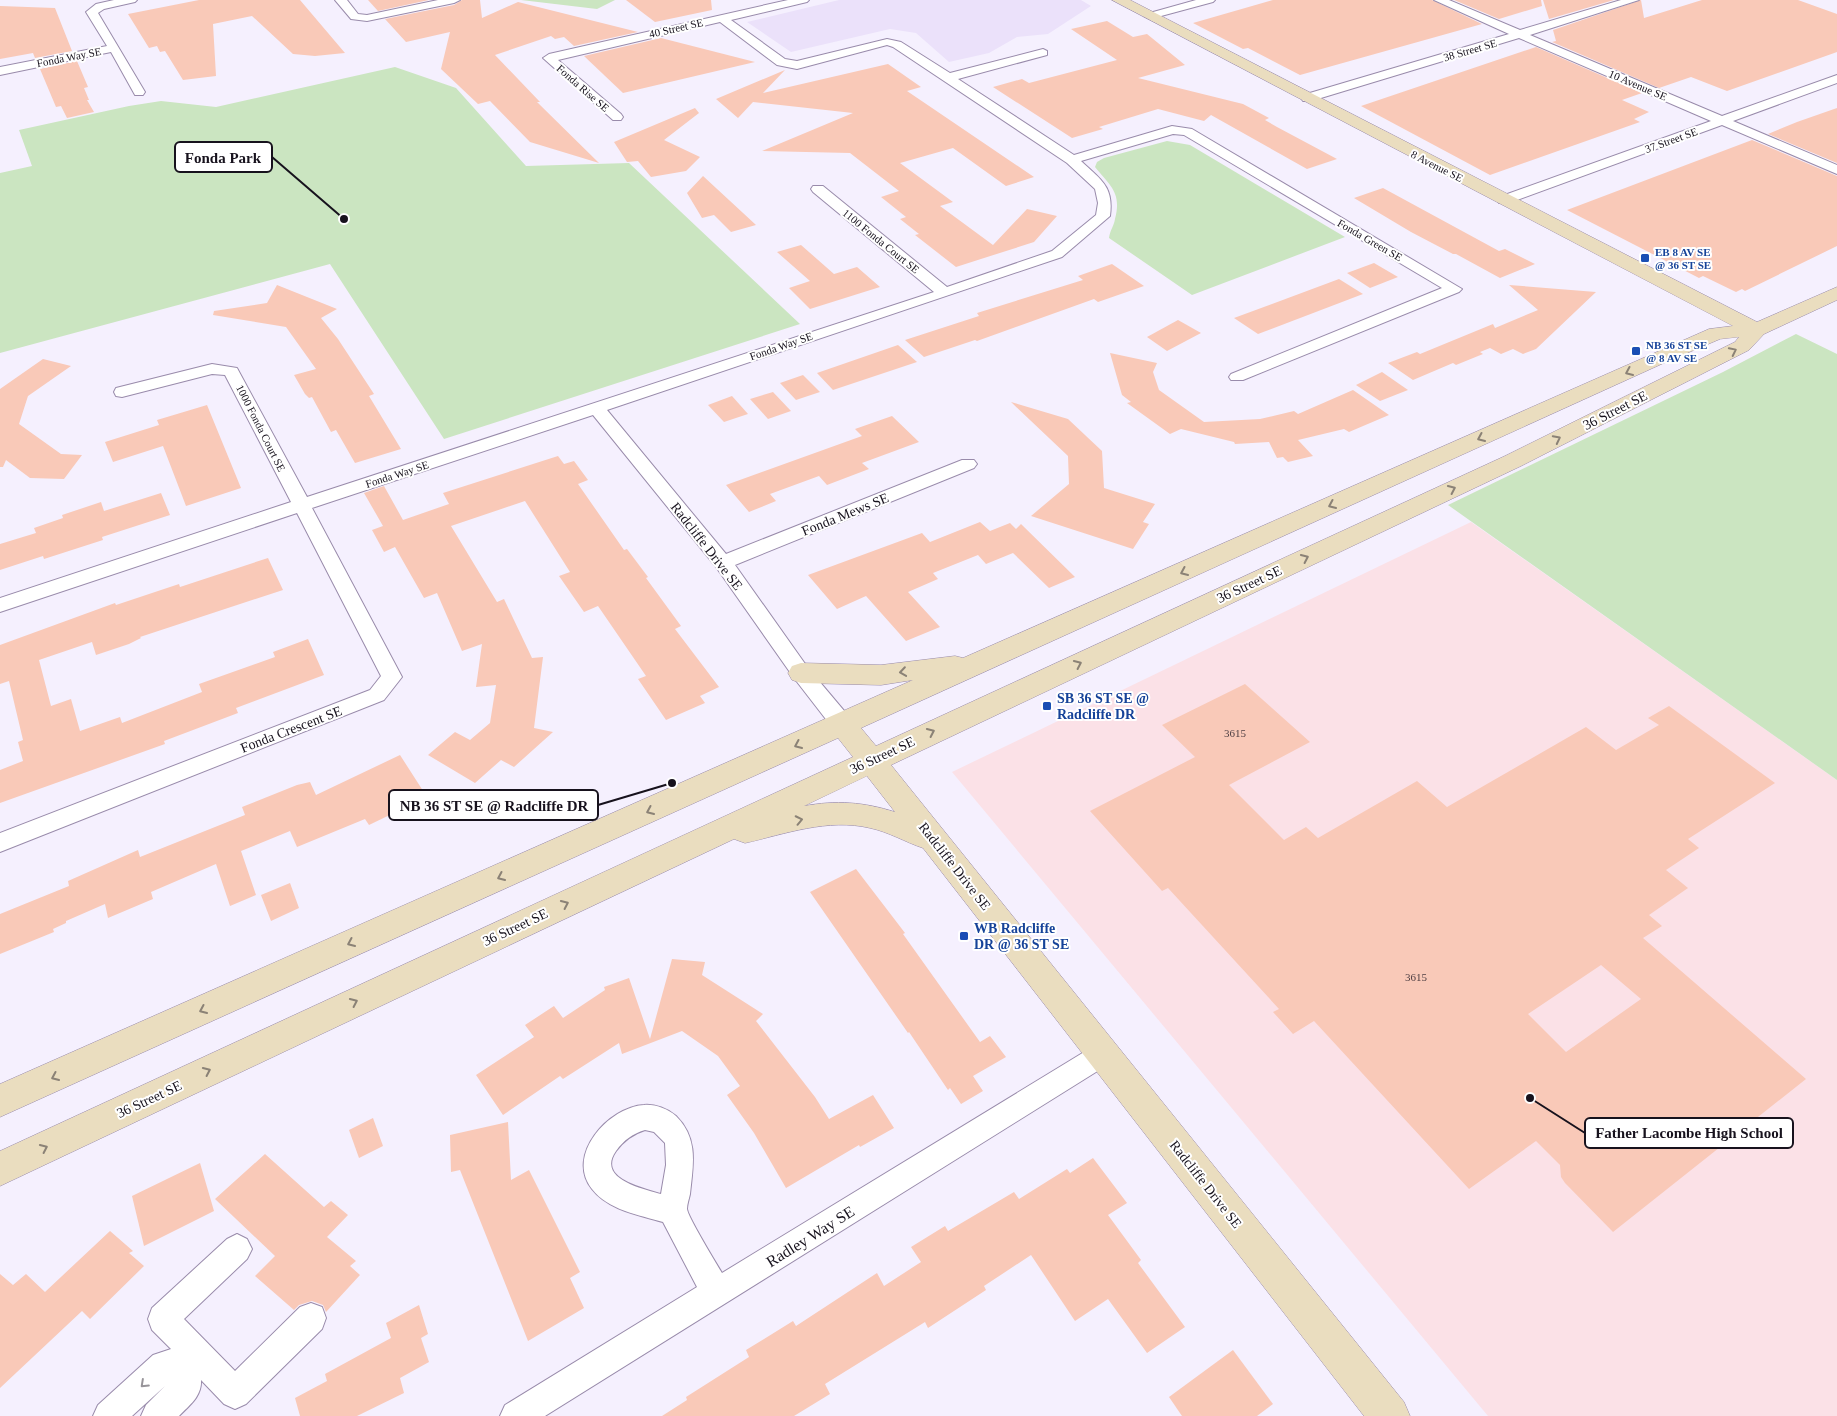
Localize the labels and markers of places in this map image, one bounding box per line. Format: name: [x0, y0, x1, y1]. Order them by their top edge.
callout: Fonda Park: [175, 142, 272, 172]
place label: EB 8 AV SE @ 36 ST SE: [1655, 246, 1711, 271]
marker: EB 8 AV SE @ 36 ST SE: [1639, 252, 1651, 264]
place label: NB 36 ST SE @ 8 AV SE: [1646, 339, 1707, 364]
marker: NB 36 ST SE @ 8 AV SE: [1630, 345, 1642, 357]
place label: SB 36 ST SE @ Radcliffe DR: [1057, 691, 1149, 722]
marker: SB 36 ST SE @ Radcliffe DR: [1041, 700, 1053, 712]
callout: NB 36 ST SE @ Radcliffe DR: [389, 790, 598, 820]
place label: WB Radcliffe DR @ 36 ST SE: [974, 921, 1069, 952]
marker: WB Radcliffe DR @ 36 ST SE: [958, 930, 970, 942]
callout: Father Lacombe High School: [1585, 1118, 1793, 1148]

